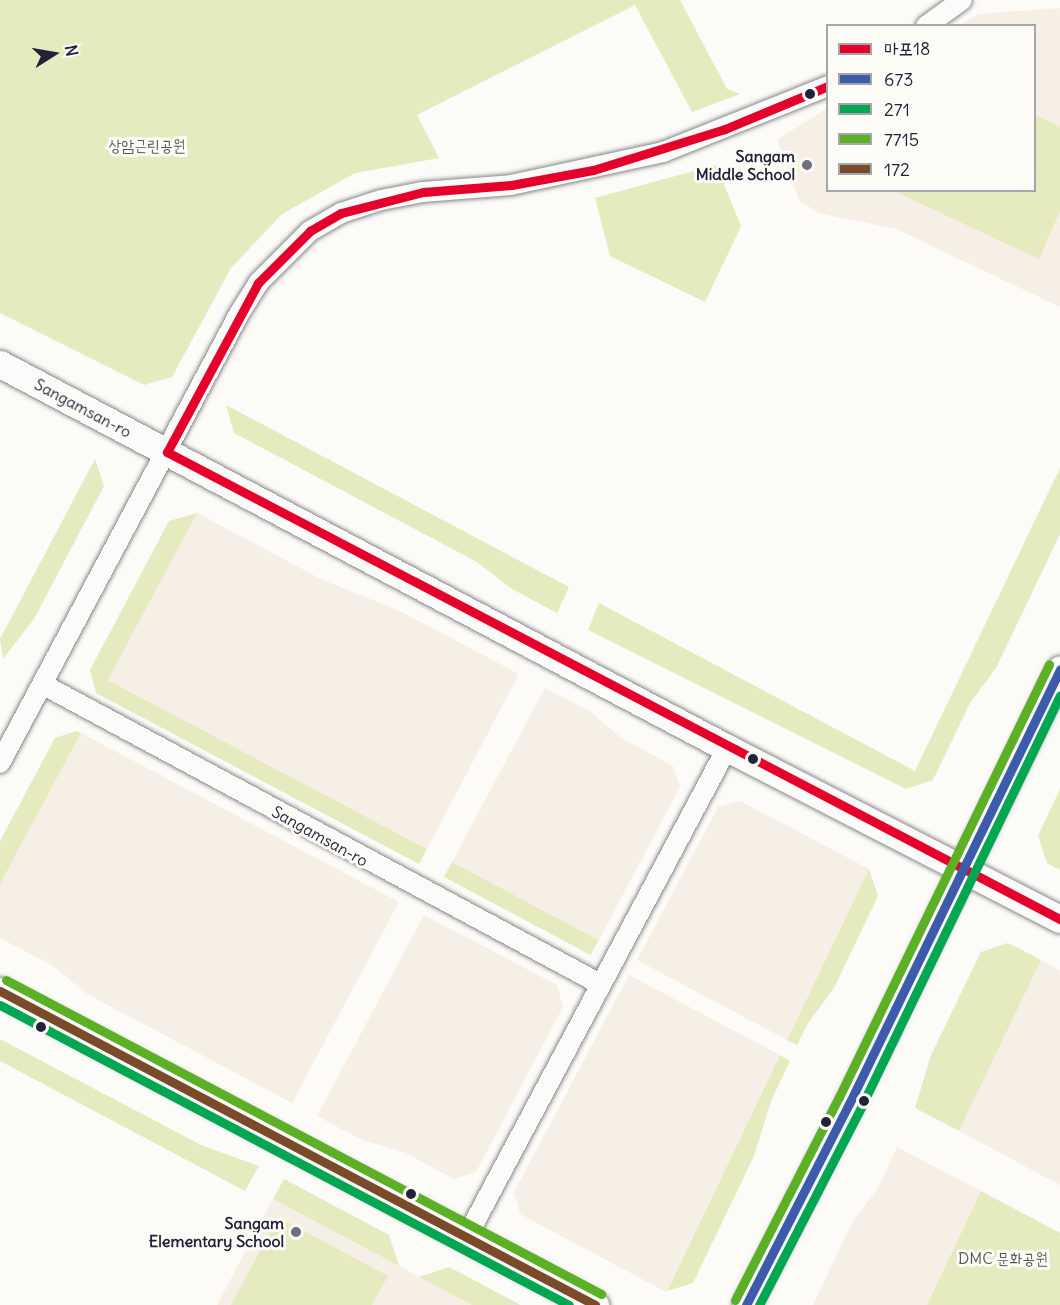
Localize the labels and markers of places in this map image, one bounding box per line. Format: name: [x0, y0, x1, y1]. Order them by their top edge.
unlabelled marker: [804, 88, 816, 100]
place label: Sangam Middle School: [696, 146, 795, 184]
marker: Sangam Middle School: [800, 158, 814, 172]
unlabelled marker: [747, 753, 759, 765]
unlabelled marker: [35, 1021, 47, 1033]
unlabelled marker: [858, 1095, 870, 1107]
unlabelled marker: [820, 1116, 832, 1128]
unlabelled marker: [405, 1188, 417, 1200]
place label: Sangam Elementary School: [149, 1213, 284, 1251]
marker: Sangam Elementary School: [289, 1225, 303, 1239]

